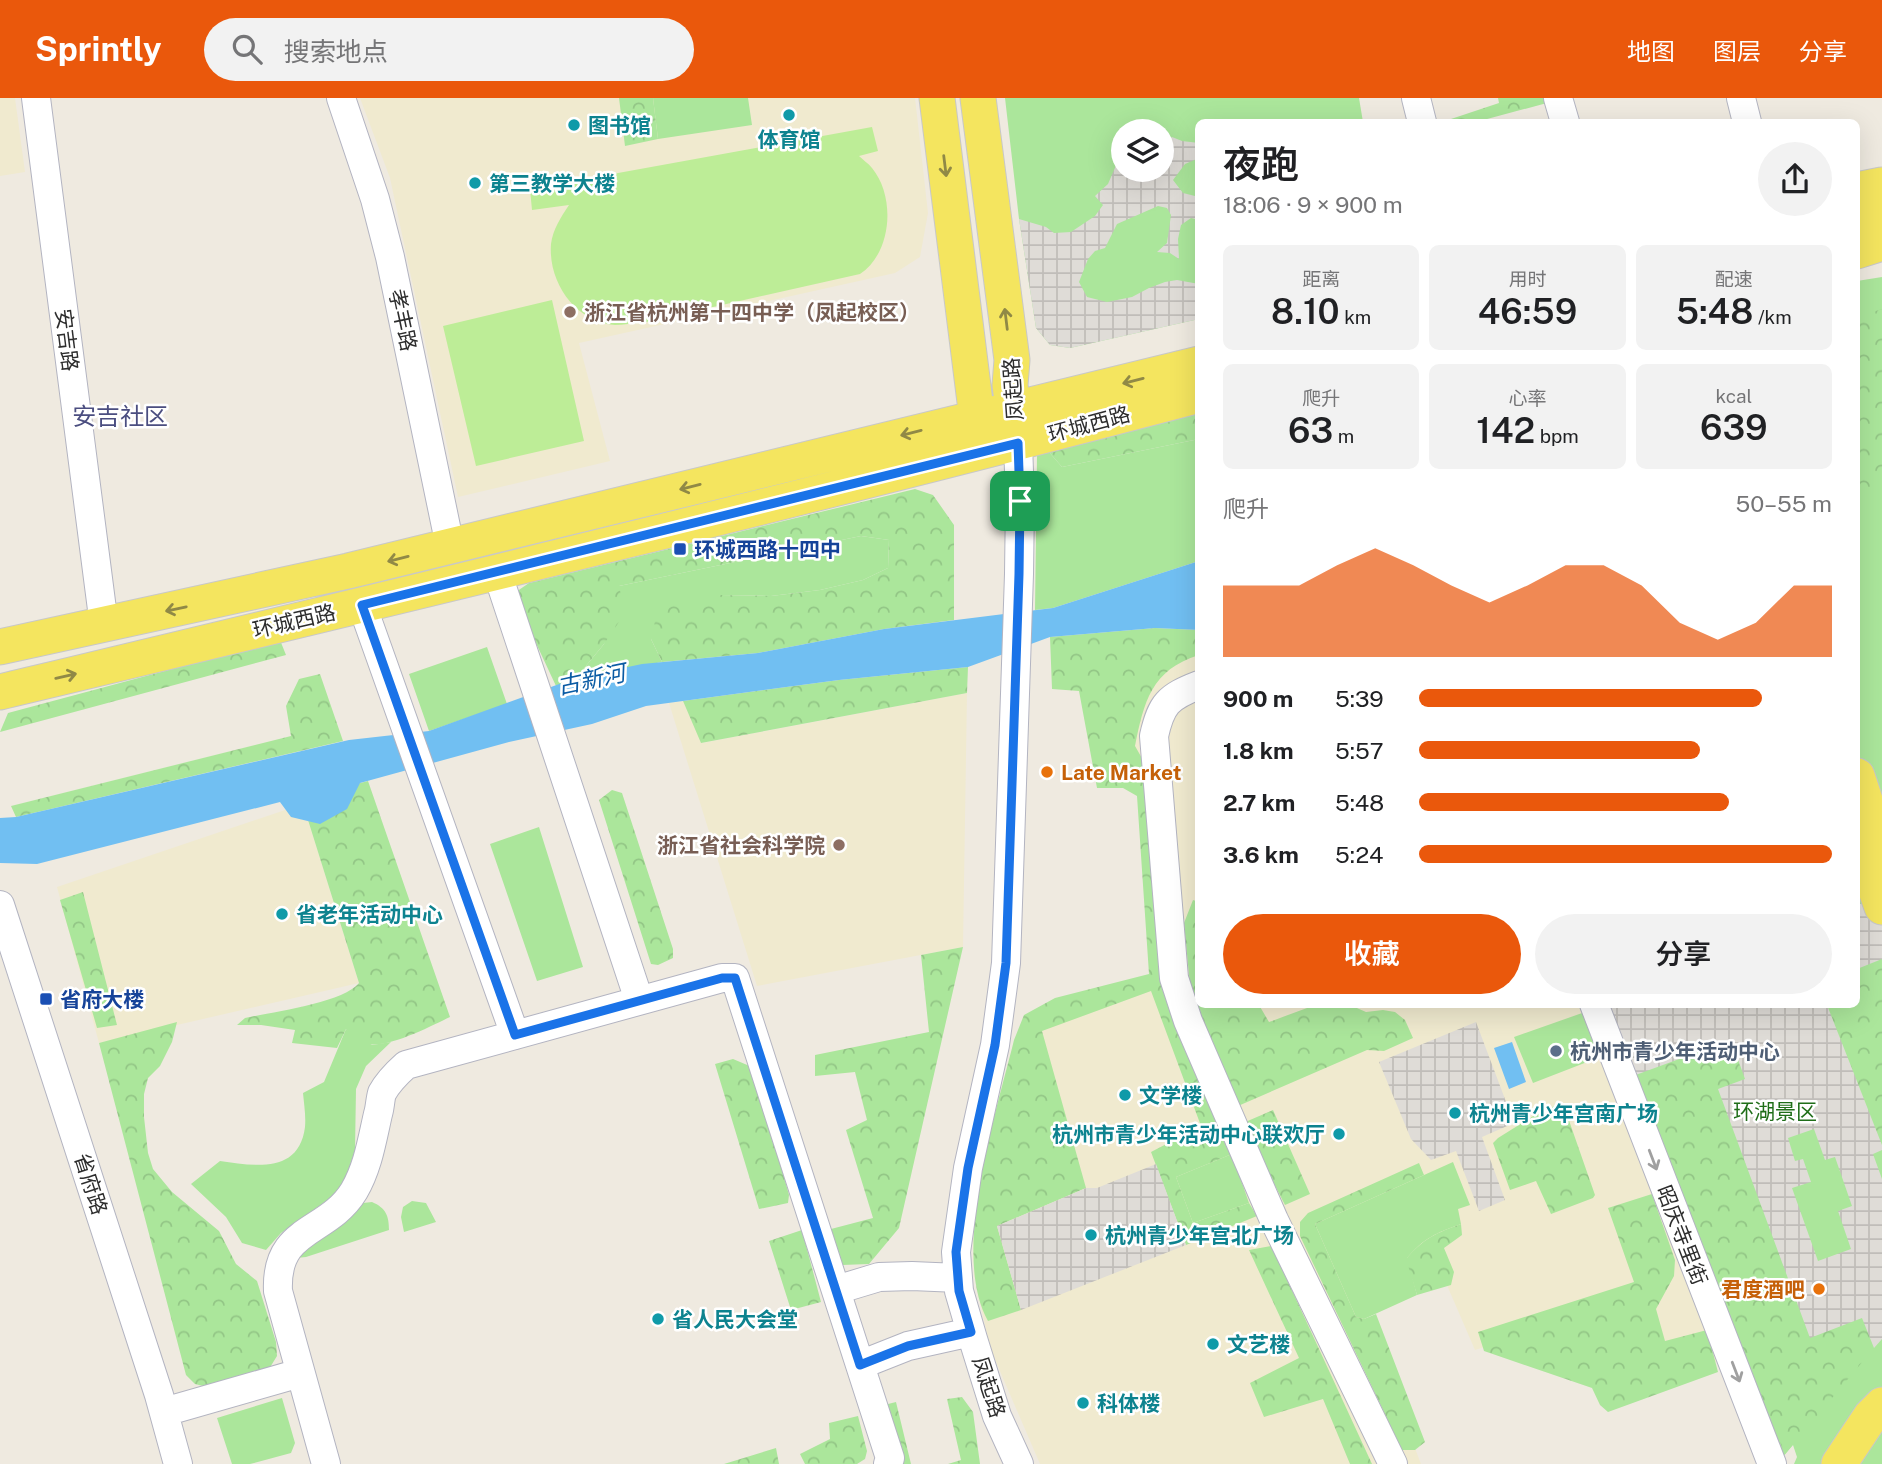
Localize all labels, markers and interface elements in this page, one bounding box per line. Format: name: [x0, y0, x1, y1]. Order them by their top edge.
search box: [204, 18, 694, 81]
text: Sprintly: [35, 30, 162, 68]
icon: search: [228, 30, 266, 68]
text: 搜索地点: [284, 36, 388, 67]
text: 地图: [1627, 37, 1675, 65]
text: 图层: [1713, 37, 1761, 65]
text: 分享: [1799, 37, 1847, 65]
marker: 体育馆: [781, 107, 797, 123]
place label: 图书馆: [588, 113, 651, 138]
marker: 图书馆: [566, 117, 582, 133]
map controls: [1111, 119, 1174, 182]
button: layers: [1111, 119, 1174, 182]
place label: 体育馆: [758, 127, 821, 152]
text: 夜跑: [1223, 142, 1299, 187]
button: share: [1758, 142, 1832, 216]
one-way arrow: [938, 154, 951, 177]
place label: 第三教学大楼: [489, 171, 615, 196]
marker: 第三教学大楼: [467, 175, 483, 191]
text: 18:06 · 9 × 900 m: [1223, 191, 1403, 218]
text: 距离: [1302, 268, 1340, 290]
text: 用时: [1508, 268, 1547, 290]
text: 配速: [1715, 268, 1753, 290]
street label: 孝丰路: [384, 287, 422, 353]
text: 8.10: [1271, 291, 1340, 332]
text: 46:59: [1478, 291, 1577, 332]
text: 5:48: [1676, 291, 1753, 332]
place label: 浙江省杭州第十四中学（凤起校区）: [584, 300, 920, 325]
marker: 浙江省杭州第十四中学（凤起校区）: [562, 304, 578, 320]
text: km: [1340, 306, 1371, 328]
text: /km: [1753, 306, 1792, 328]
street label: 安吉路: [51, 307, 83, 373]
one-way arrow: [1000, 308, 1013, 331]
street label: 凤起路: [998, 357, 1028, 421]
one-way arrow: [1122, 375, 1144, 388]
text: kcal: [1715, 385, 1752, 407]
text: 爬升: [1302, 387, 1340, 409]
text: 心率: [1508, 387, 1547, 409]
street label: 环城西路: [1045, 401, 1133, 447]
district label: 安吉社区: [72, 402, 168, 430]
text: 639: [1700, 407, 1768, 448]
text: 63: [1288, 410, 1333, 451]
text: 142: [1476, 410, 1535, 451]
text: m: [1333, 425, 1354, 447]
text: bpm: [1535, 425, 1579, 447]
one-way arrow: [900, 427, 923, 440]
pin: [990, 471, 1050, 531]
one-way arrow: [679, 481, 702, 494]
icon: arrive: [1001, 482, 1039, 520]
text: 50–55 m: [1735, 490, 1832, 517]
text: 爬升: [1223, 495, 1269, 522]
place label: 环城西路十四中: [694, 537, 841, 562]
marker: 环城西路十四中: [672, 541, 688, 557]
one-way arrow: [387, 553, 410, 566]
street label: 环城西路: [250, 599, 338, 643]
one-way arrow: [165, 603, 188, 616]
water label: 古新河: [554, 658, 631, 699]
one-way arrow: [54, 669, 77, 682]
text: 900 m: [1223, 685, 1293, 712]
text: 5:39: [1335, 685, 1384, 712]
text: 1.8 km: [1223, 737, 1294, 764]
text: 5:57: [1335, 737, 1383, 764]
place label: Late Market: [1061, 760, 1182, 785]
marker: Late Market: [1039, 764, 1055, 780]
text: 2.7 km: [1223, 789, 1295, 816]
text: 5:48: [1335, 789, 1384, 816]
place label: 浙江省社会科学院: [657, 833, 825, 858]
marker: 浙江省社会科学院: [831, 837, 847, 853]
text: 3.6 km: [1223, 841, 1299, 868]
text: 5:24: [1335, 841, 1384, 868]
place label: 省老年活动中心: [296, 902, 443, 927]
marker: 省老年活动中心: [274, 906, 290, 922]
button: 收藏: [1223, 914, 1521, 994]
button: 分享: [1535, 914, 1832, 994]
place label: 省府大楼: [60, 987, 144, 1012]
marker: 省府大楼: [38, 991, 54, 1007]
place label: 杭州市青少年活动中心: [1570, 1039, 1780, 1064]
marker: 杭州市青少年活动中心: [1548, 1043, 1564, 1059]
place label: 文学楼: [1139, 1083, 1202, 1108]
marker: 文学楼: [1117, 1087, 1133, 1103]
park label: 环湖景区: [1733, 1099, 1817, 1124]
place label: 杭州青少年宫南广场: [1469, 1101, 1658, 1126]
marker: 杭州青少年宫南广场: [1447, 1105, 1463, 1121]
place label: 杭州市青少年活动中心联欢厅: [1052, 1122, 1325, 1147]
marker: 杭州市青少年活动中心联欢厅: [1331, 1126, 1347, 1142]
one-way arrow: [1647, 1148, 1660, 1170]
street label: 省府路: [69, 1150, 113, 1218]
street label: 昭庆寺里街: [1652, 1182, 1712, 1288]
place label: 杭州青少年宫北广场: [1105, 1223, 1294, 1248]
marker: 杭州青少年宫北广场: [1083, 1227, 1099, 1243]
place label: 君度酒吧: [1721, 1277, 1805, 1302]
marker: 君度酒吧: [1811, 1281, 1827, 1297]
place label: 省人民大会堂: [672, 1307, 798, 1332]
marker: 省人民大会堂: [650, 1311, 666, 1327]
place label: 文艺楼: [1227, 1332, 1290, 1357]
marker: 文艺楼: [1205, 1336, 1221, 1352]
street label: 凤起路: [967, 1353, 1011, 1421]
one-way arrow: [1730, 1360, 1743, 1382]
place label: 科体楼: [1097, 1391, 1160, 1416]
marker: 科体楼: [1075, 1395, 1091, 1411]

